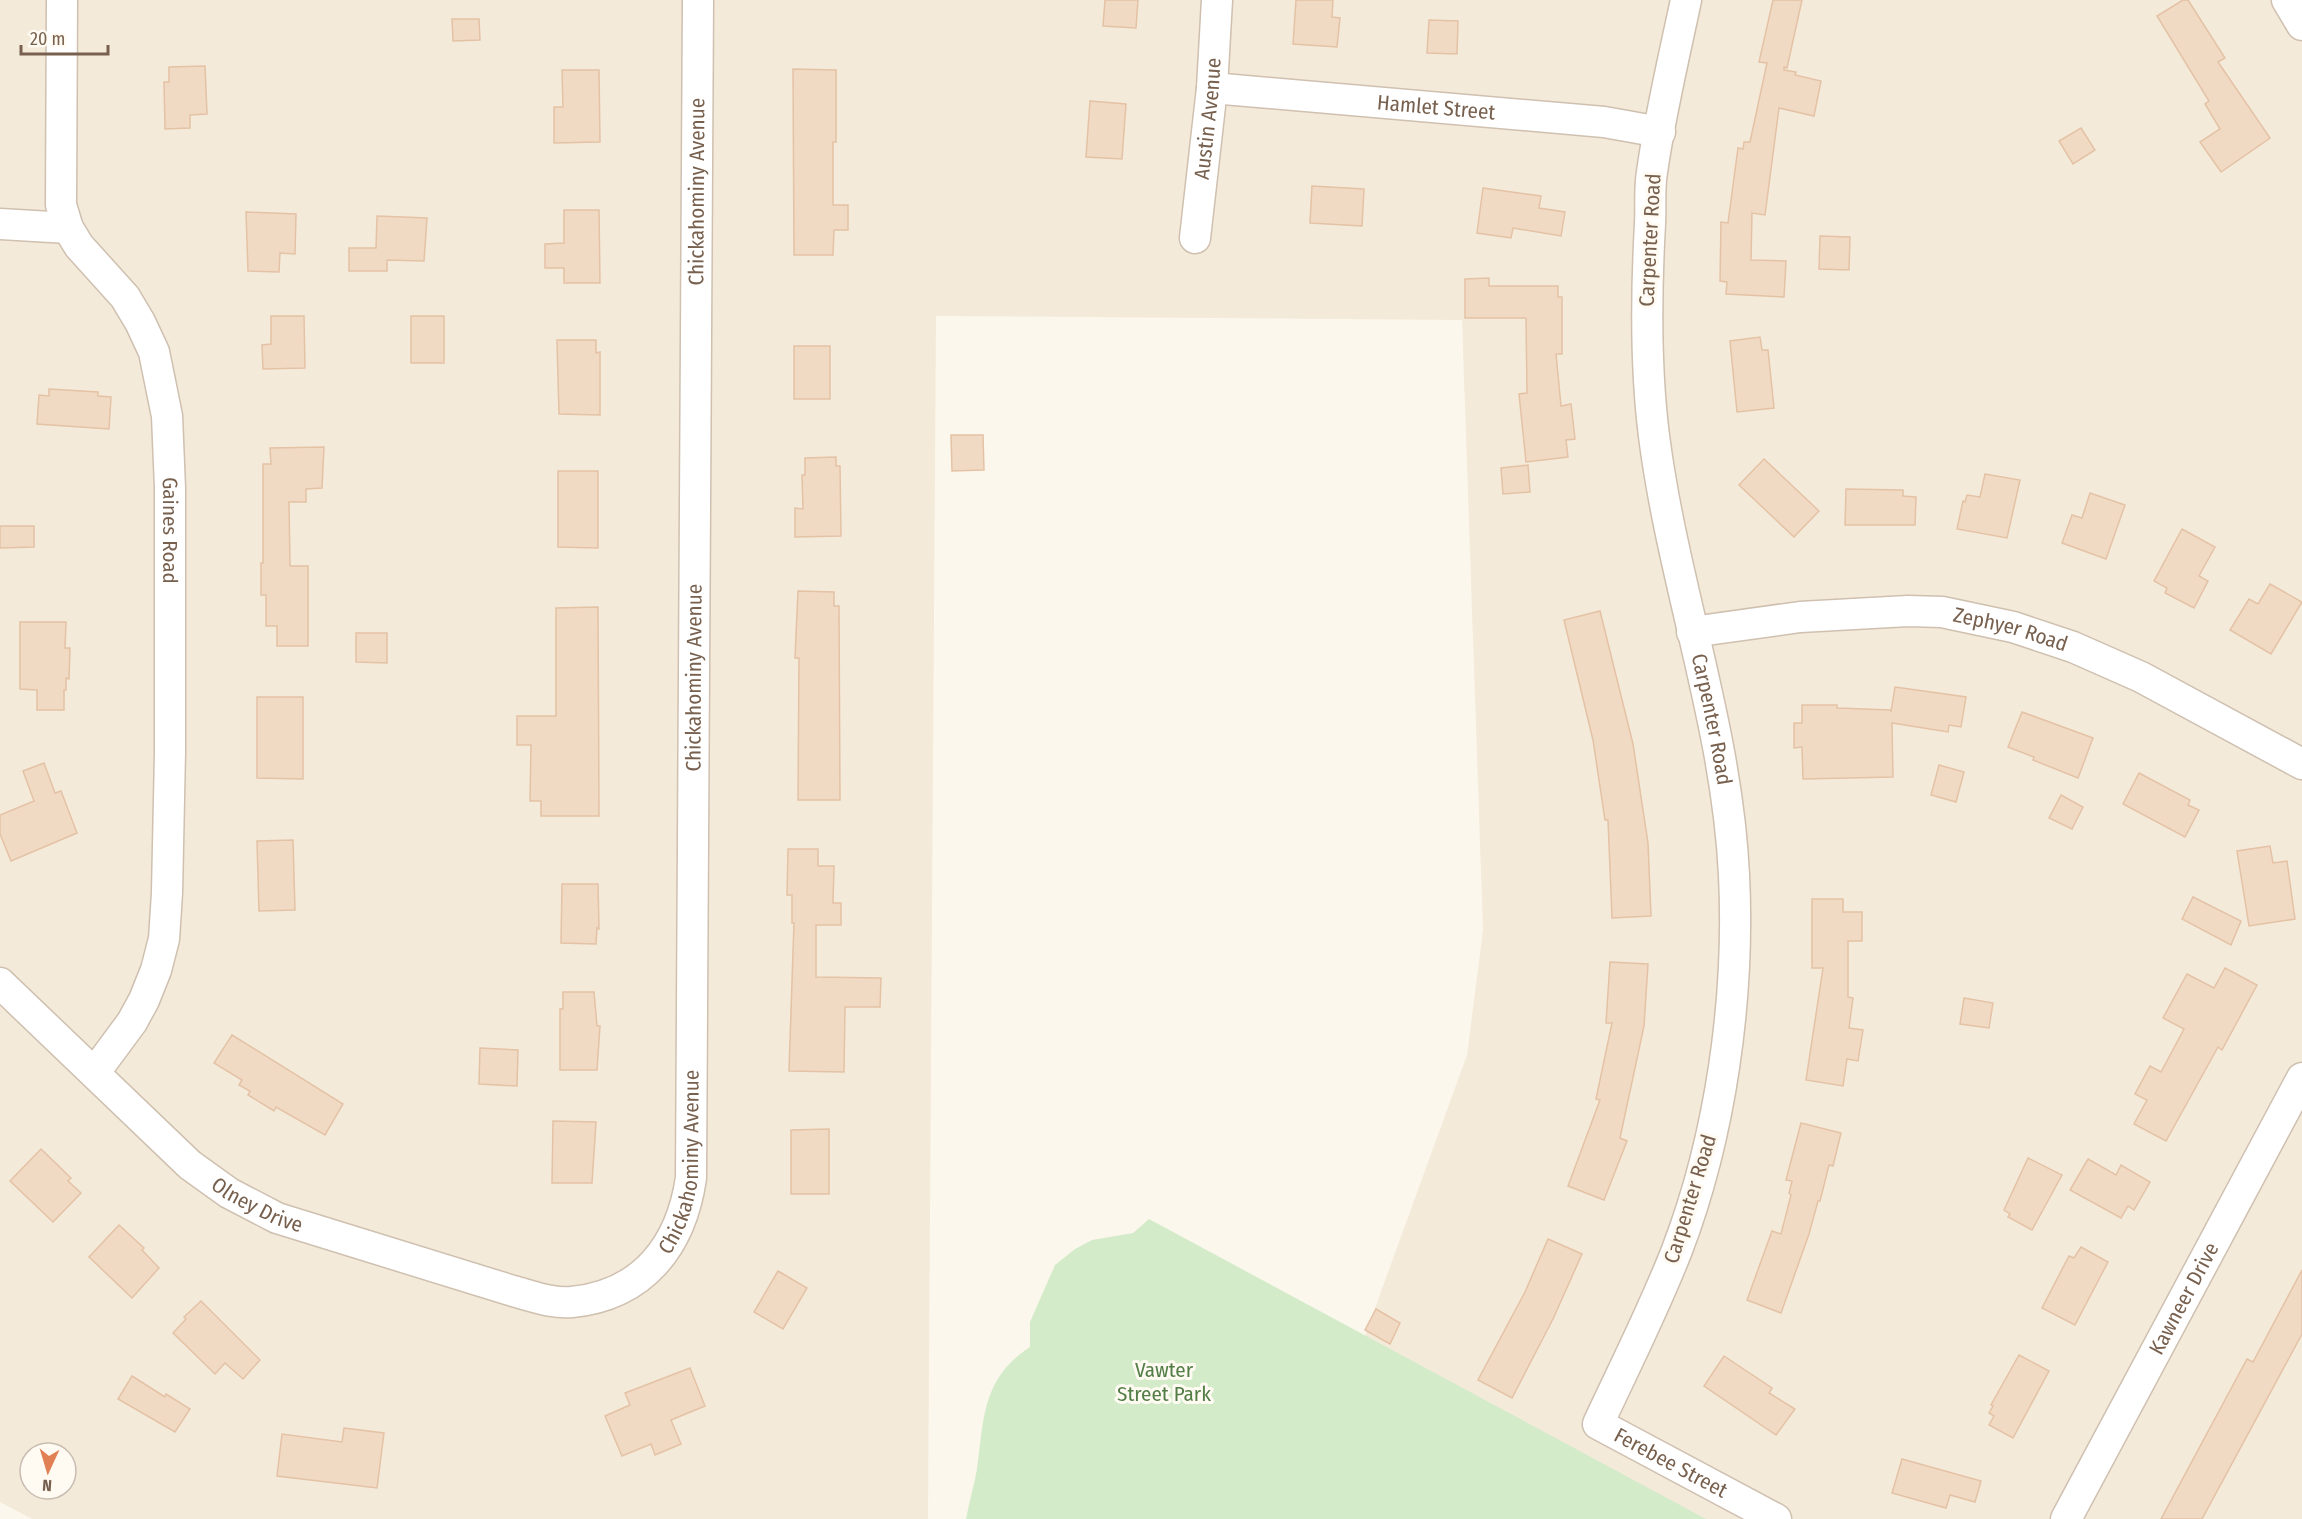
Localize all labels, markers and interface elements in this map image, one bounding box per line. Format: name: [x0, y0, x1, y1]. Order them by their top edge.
scale bar: [21, 18, 108, 56]
text: 20 m: [30, 28, 65, 50]
street label: Austin Avenue: [1189, 57, 1227, 181]
street label: Hamlet Street: [1376, 89, 1496, 126]
street label: Chickahominy Avenue: [683, 98, 710, 286]
street label: Carpenter Road: [1634, 173, 1666, 307]
street label: Gaines Road: [157, 477, 183, 584]
street label: Chickahominy Avenue: [680, 584, 708, 772]
street label: Zephyer Road: [1951, 602, 2071, 657]
street label: Carpenter Road: [1686, 651, 1737, 787]
street label: Chickahominy Avenue: [653, 1070, 705, 1259]
street label: Carpenter Road: [1658, 1131, 1722, 1267]
street label: Olney Drive: [206, 1172, 306, 1238]
street label: Kawneer Drive: [2143, 1238, 2225, 1359]
park label: Vawter Street Park: [1117, 1357, 1211, 1407]
street label: Ferebee Street: [1610, 1422, 1732, 1504]
north arrow: [18, 1441, 78, 1501]
text: N: [42, 1476, 52, 1495]

